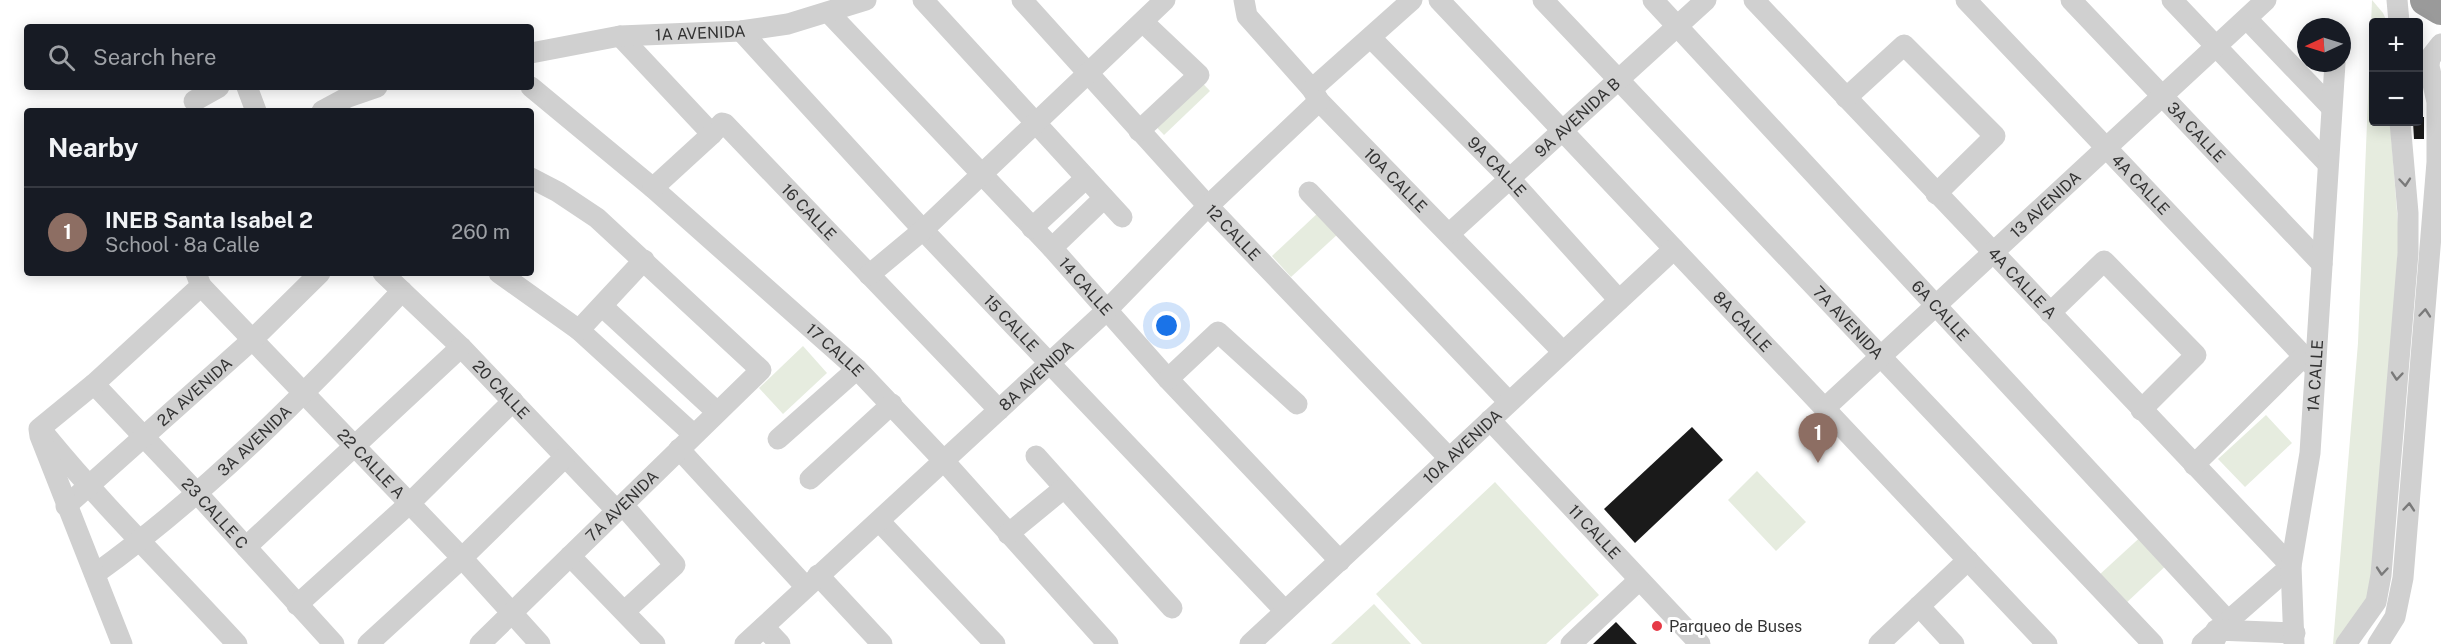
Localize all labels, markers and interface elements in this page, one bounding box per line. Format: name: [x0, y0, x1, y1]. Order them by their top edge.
north arrow: [2297, 18, 2351, 72]
map controls: [2369, 18, 2423, 126]
button: +: [2369, 18, 2423, 72]
street label: 1A AVENIDA: [655, 22, 746, 45]
search box: [24, 24, 534, 90]
icon: search: [45, 41, 78, 74]
text: Search here: [93, 44, 217, 70]
button: −: [2369, 72, 2423, 126]
street label: 9A AVENIDA B: [1531, 74, 1624, 161]
street label: 3A CALLE: [2163, 98, 2229, 166]
text: Nearby: [48, 132, 138, 163]
street label: 9A CALLE: [1464, 133, 1530, 201]
street label: 10A CALLE: [1360, 144, 1431, 216]
street label: 4A CALLE: [2107, 151, 2173, 219]
street label: 13 AVENIDA: [2006, 167, 2085, 242]
one-way arrow: [2398, 177, 2411, 187]
street label: 16 CALLE: [777, 180, 840, 244]
street label: 12 CALLE: [1202, 201, 1264, 265]
text: INEB Santa Isabel 2: [105, 207, 313, 233]
text: 1: [63, 220, 72, 244]
text: 260 m: [451, 220, 510, 244]
text: School · 8a Calle: [105, 233, 260, 257]
street label: 4A CALLE A: [1984, 244, 2060, 323]
street label: 14 CALLE: [1055, 254, 1116, 319]
street label: 6A CALLE: [1907, 276, 1973, 345]
street label: 7A AVENIDA: [1809, 282, 1887, 363]
street label: 8A CALLE: [1709, 287, 1775, 356]
street label: 15 CALLE: [980, 291, 1042, 356]
one-way arrow: [2418, 309, 2431, 318]
your location: [1152, 311, 1181, 340]
street label: 17 CALLE: [802, 320, 868, 380]
street label: 8A AVENIDA: [995, 337, 1078, 415]
street label: 1A CALLE: [2304, 339, 2327, 413]
street label: 2A AVENIDA: [153, 354, 236, 430]
street label: 20 CALLE: [469, 356, 533, 423]
one-way arrow: [2391, 372, 2404, 381]
street label: 3A AVENIDA: [214, 402, 295, 480]
street label: 10A AVENIDA: [1419, 405, 1506, 488]
pin: 1: [1798, 414, 1838, 463]
street label: 22 CALLE A: [333, 425, 409, 502]
street label: 7A AVENIDA: [582, 467, 662, 546]
street label: 23 CALLE C: [178, 474, 252, 553]
street label: 11 CALLE: [1564, 501, 1624, 563]
one-way arrow: [2402, 503, 2415, 512]
one-way arrow: [2376, 566, 2389, 575]
place label: Parqueo de Buses: [1669, 617, 1802, 636]
marker: Parqueo de Buses: [1650, 619, 1664, 633]

